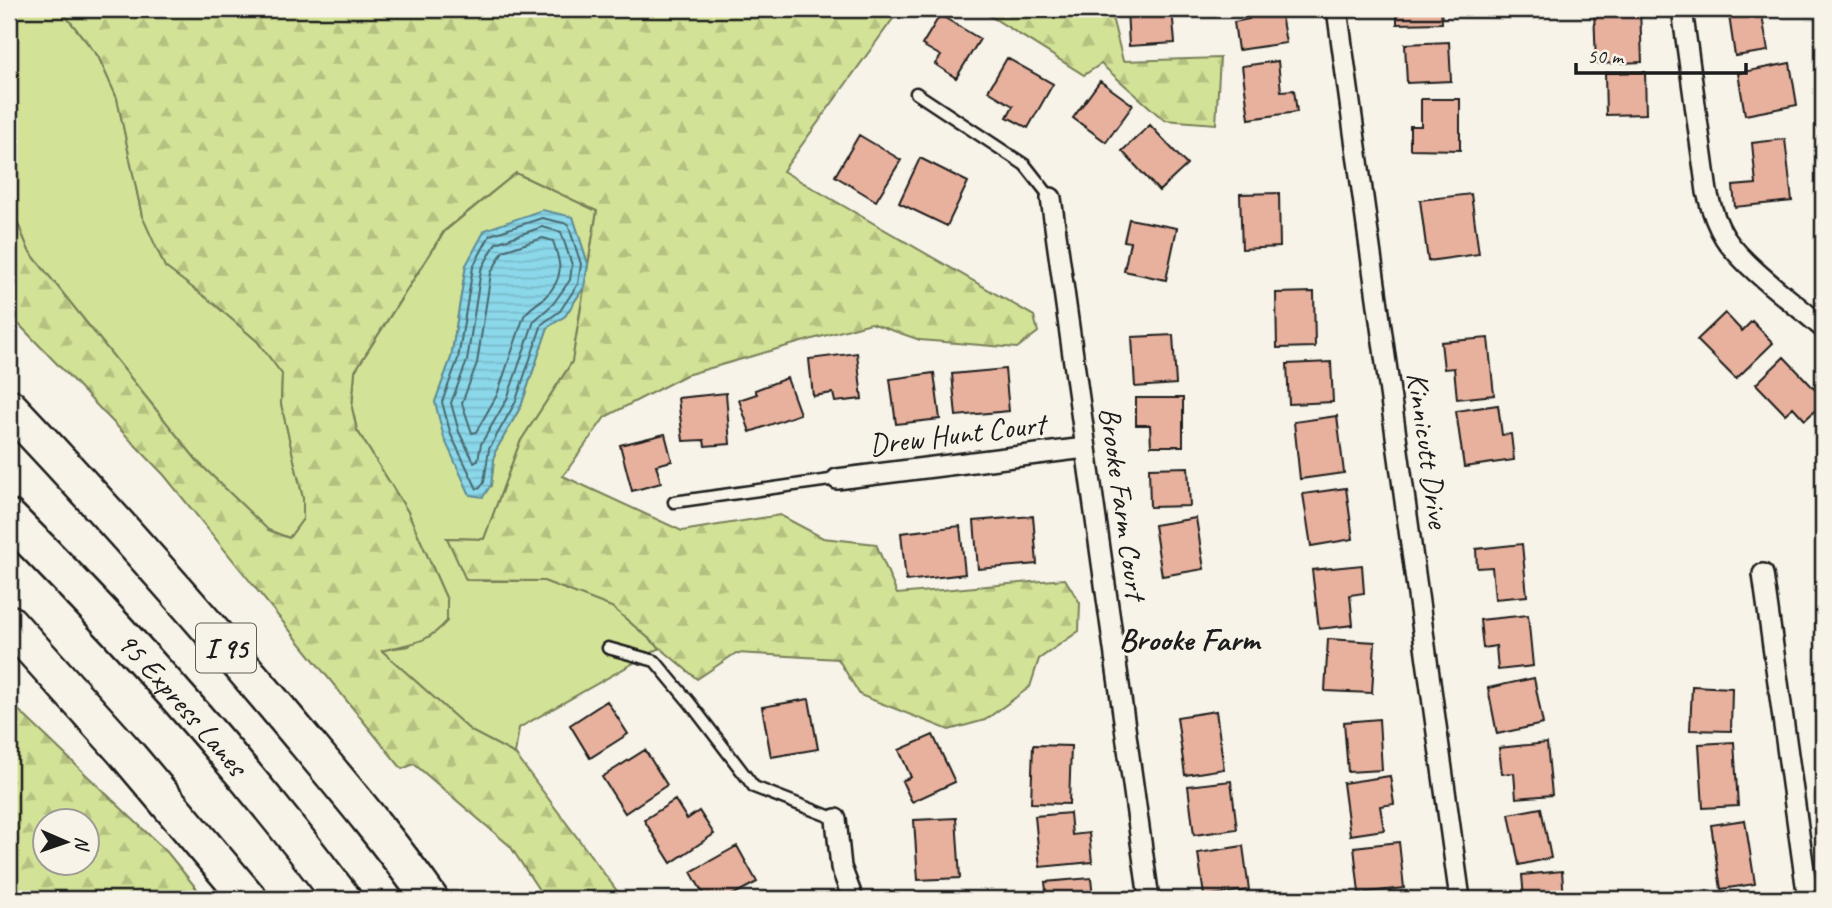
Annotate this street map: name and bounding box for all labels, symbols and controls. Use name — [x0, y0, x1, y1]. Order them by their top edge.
scale bar — [1576, 32, 1746, 76]
text: 50 m — [1587, 43, 1625, 69]
street label: Kinnicutt Drive — [1398, 370, 1458, 532]
street label: Drew Hunt Court — [867, 404, 1051, 464]
street label: Brooke Farm Court — [1091, 405, 1156, 605]
district label: Brooke Farm — [1119, 619, 1262, 660]
street label: 95 Express Lanes — [109, 624, 257, 785]
road number: I 95 — [196, 624, 256, 672]
north arrow — [32, 806, 102, 876]
text: N — [70, 836, 94, 852]

